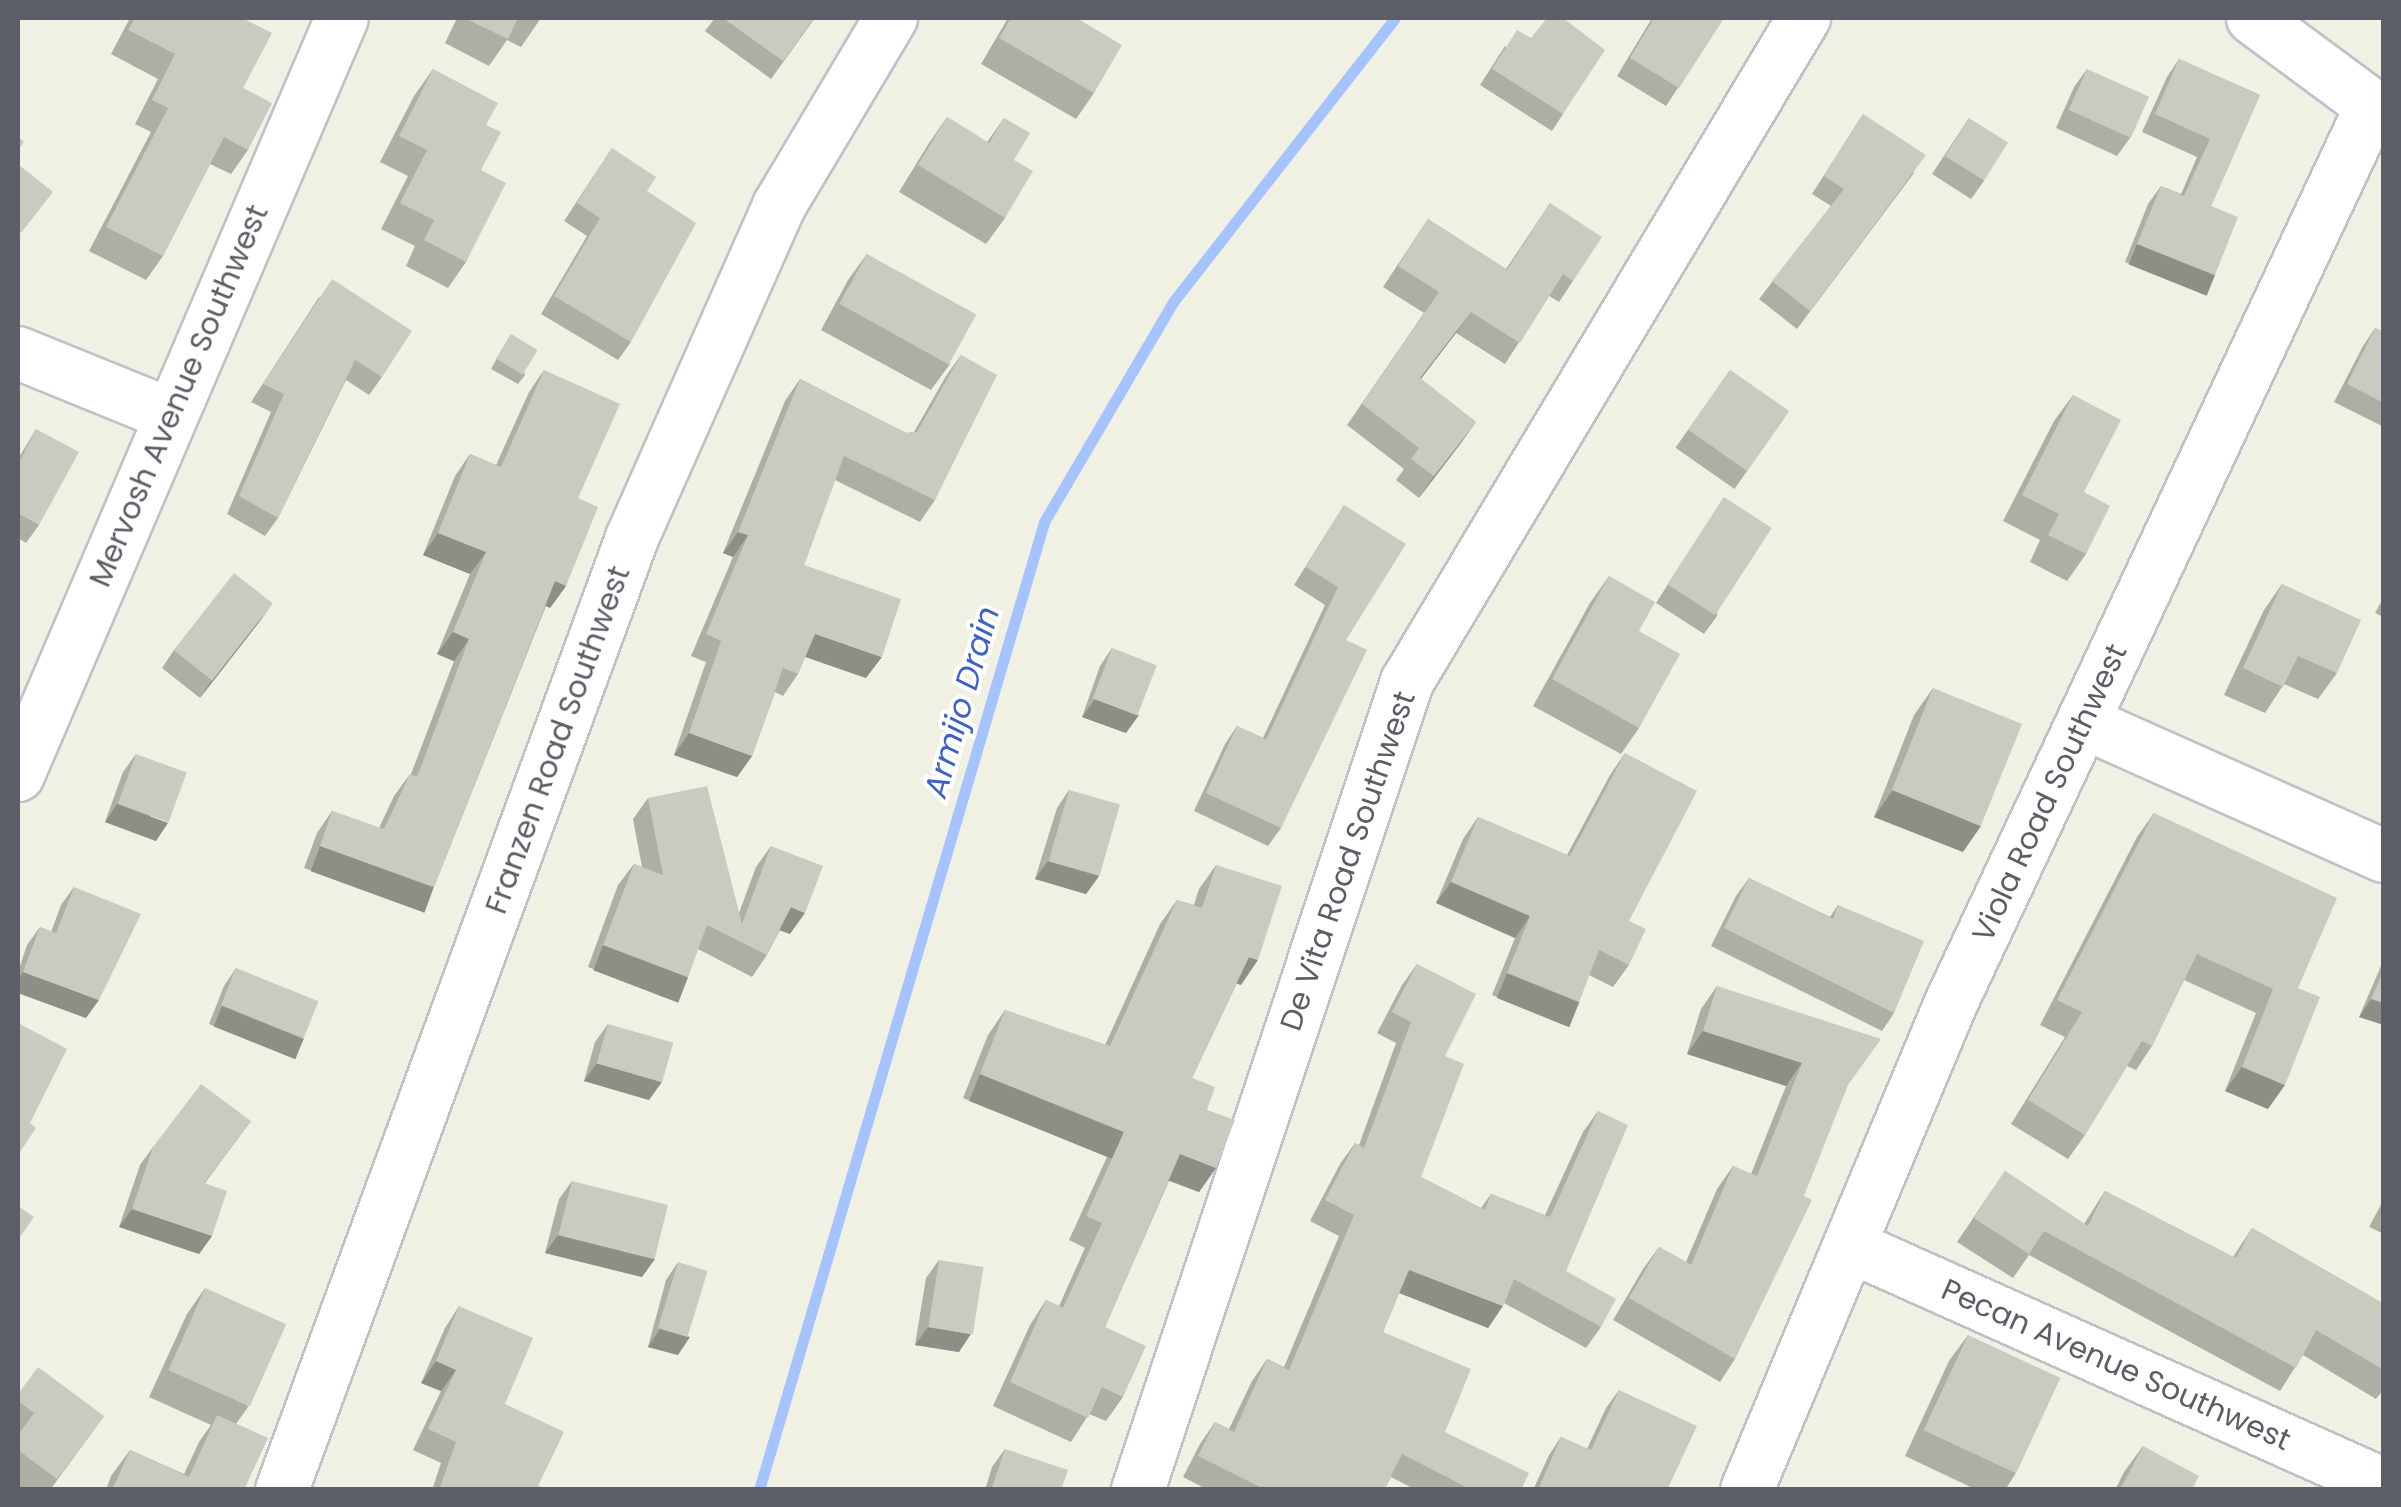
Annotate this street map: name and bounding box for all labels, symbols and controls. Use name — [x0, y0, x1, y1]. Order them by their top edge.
street label: Mervosh Avenue Southwest — [82, 200, 276, 592]
street label: Franzen Road Southwest — [478, 561, 638, 919]
water label: Armijo Drain — [916, 602, 1008, 802]
street label: Viola Road Southwest — [1965, 638, 2135, 948]
street label: De Vita Road Southwest — [1273, 687, 1423, 1035]
street label: Pecan Avenue Southwest — [1936, 1272, 2296, 1458]

